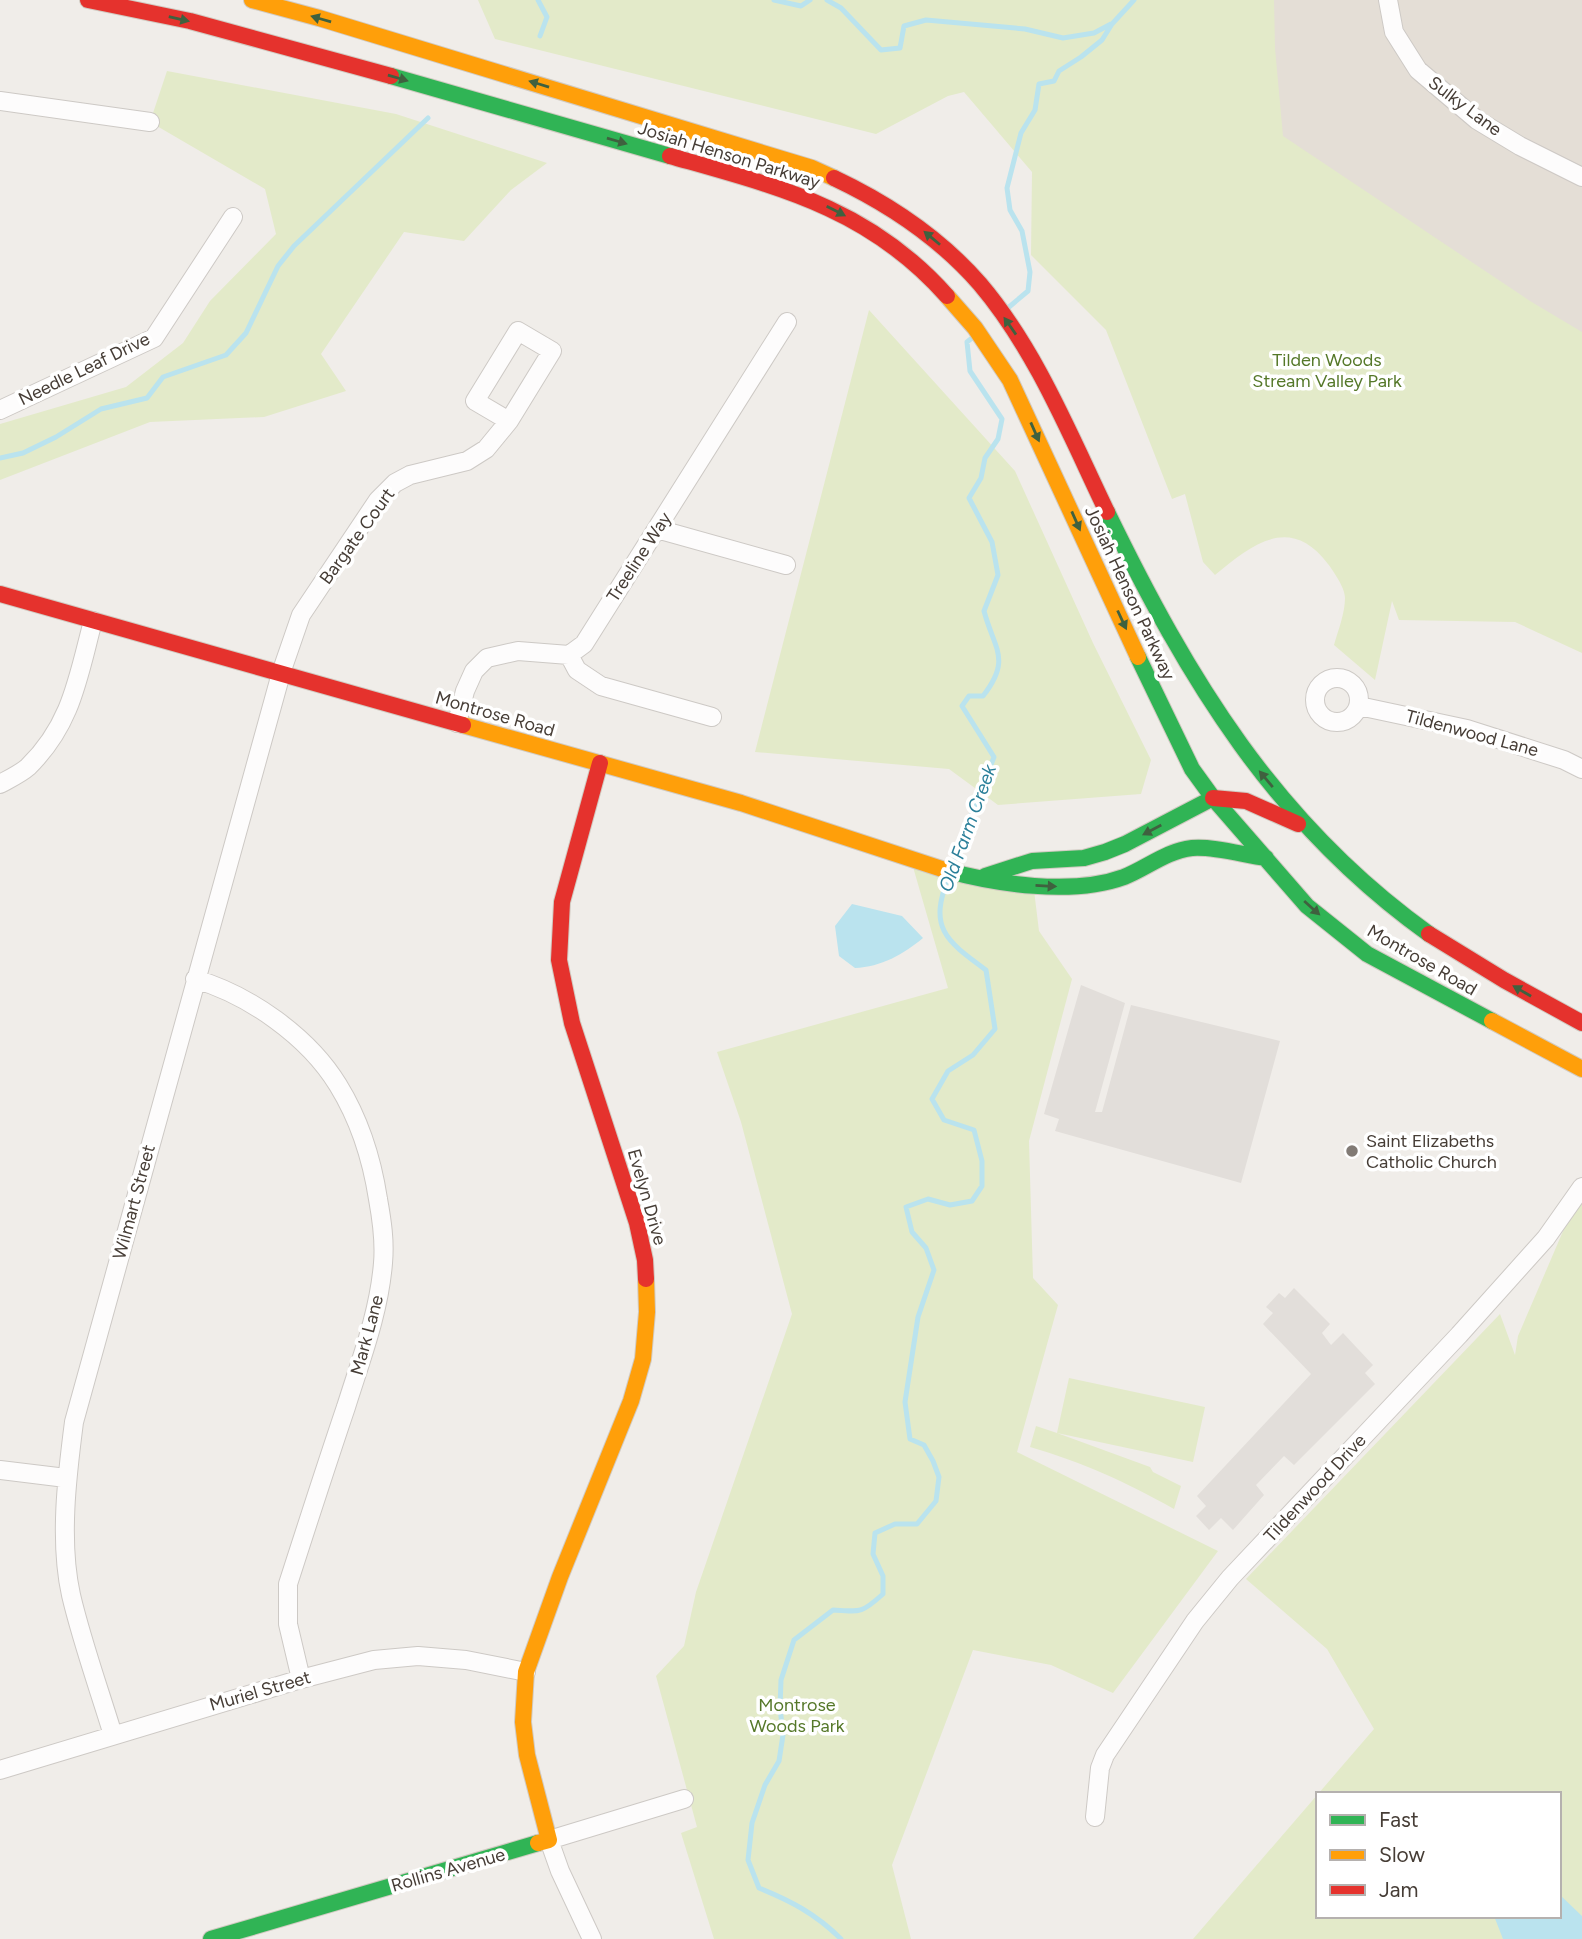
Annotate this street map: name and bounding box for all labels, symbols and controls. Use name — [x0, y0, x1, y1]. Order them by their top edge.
one-way arrow — [168, 13, 190, 24]
one-way arrow — [310, 13, 331, 23]
street label: Sulky Lane — [1424, 71, 1506, 141]
one-way arrow — [388, 73, 409, 83]
one-way arrow — [528, 79, 549, 89]
street label: Josiah Henson Parkway — [635, 117, 823, 193]
one-way arrow — [607, 136, 628, 146]
one-way arrow — [826, 205, 846, 216]
one-way arrow — [923, 231, 941, 246]
one-way arrow — [1003, 317, 1017, 335]
street label: Needle Leaf Drive — [15, 328, 153, 410]
park label: Tilden Woods Stream Valley Park — [1252, 349, 1402, 392]
one-way arrow — [1030, 421, 1041, 442]
street label: Bargate Court — [315, 484, 399, 588]
street label: Josiah Henson Parkway — [1080, 503, 1180, 684]
street label: Treeline Way — [602, 508, 676, 606]
one-way arrow — [1070, 511, 1082, 531]
one-way arrow — [1116, 610, 1127, 630]
street label: Montrose Road — [433, 686, 557, 742]
street label: Tildenwood Lane — [1403, 705, 1541, 761]
water label: Old Farm Creek — [934, 761, 1001, 895]
one-way arrow — [1259, 770, 1274, 787]
one-way arrow — [1142, 825, 1162, 836]
one-way arrow — [1035, 881, 1057, 892]
one-way arrow — [1303, 900, 1320, 915]
street label: Montrose Road — [1363, 920, 1481, 1000]
one-way arrow — [1512, 985, 1532, 997]
place label: Saint Elizabeths Catholic Church — [1366, 1130, 1497, 1173]
street label: Wilmart Street — [108, 1142, 160, 1262]
marker: Saint Elizabeths Catholic Church — [1344, 1143, 1360, 1159]
street label: Evelyn Drive — [623, 1146, 671, 1248]
street label: Mark Lane — [346, 1292, 388, 1377]
street label: Tildenwood Drive — [1259, 1429, 1371, 1547]
street label: Muriel Street — [207, 1666, 313, 1716]
park label: Montrose Woods Park — [749, 1694, 845, 1737]
legend — [1316, 1792, 1561, 1918]
text: Fast — [1379, 1807, 1419, 1832]
text: Slow — [1379, 1842, 1425, 1867]
street label: Rollins Avenue — [388, 1843, 508, 1897]
text: Jam — [1379, 1877, 1418, 1902]

